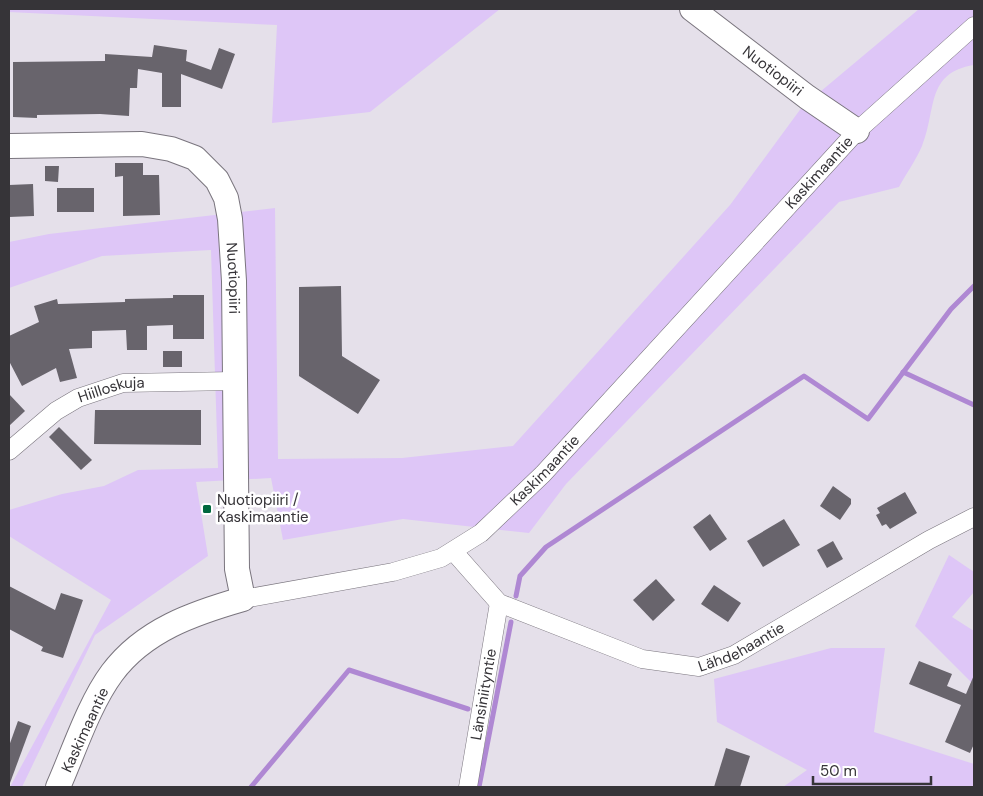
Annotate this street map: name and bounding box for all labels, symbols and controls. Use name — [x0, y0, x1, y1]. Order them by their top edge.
street label: Nuotiopiiri — [738, 41, 808, 101]
street label: Kaskimaantie — [781, 132, 857, 213]
street label: Nuotiopiiri — [222, 242, 244, 314]
street label: Hiilloskuja — [75, 373, 145, 407]
street label: Kaskimaantie — [506, 431, 584, 510]
place label: Nuotiopiiri / Kaskimaantie — [217, 490, 309, 527]
marker: Nuotiopiiri / Kaskimaantie — [201, 503, 213, 515]
street label: Lähdehaantie — [695, 617, 788, 677]
street label: Länsiniityntie — [466, 647, 501, 742]
street label: Kaskimaantie — [57, 684, 113, 776]
scale bar — [813, 754, 930, 786]
text: 50 m — [820, 761, 857, 781]

